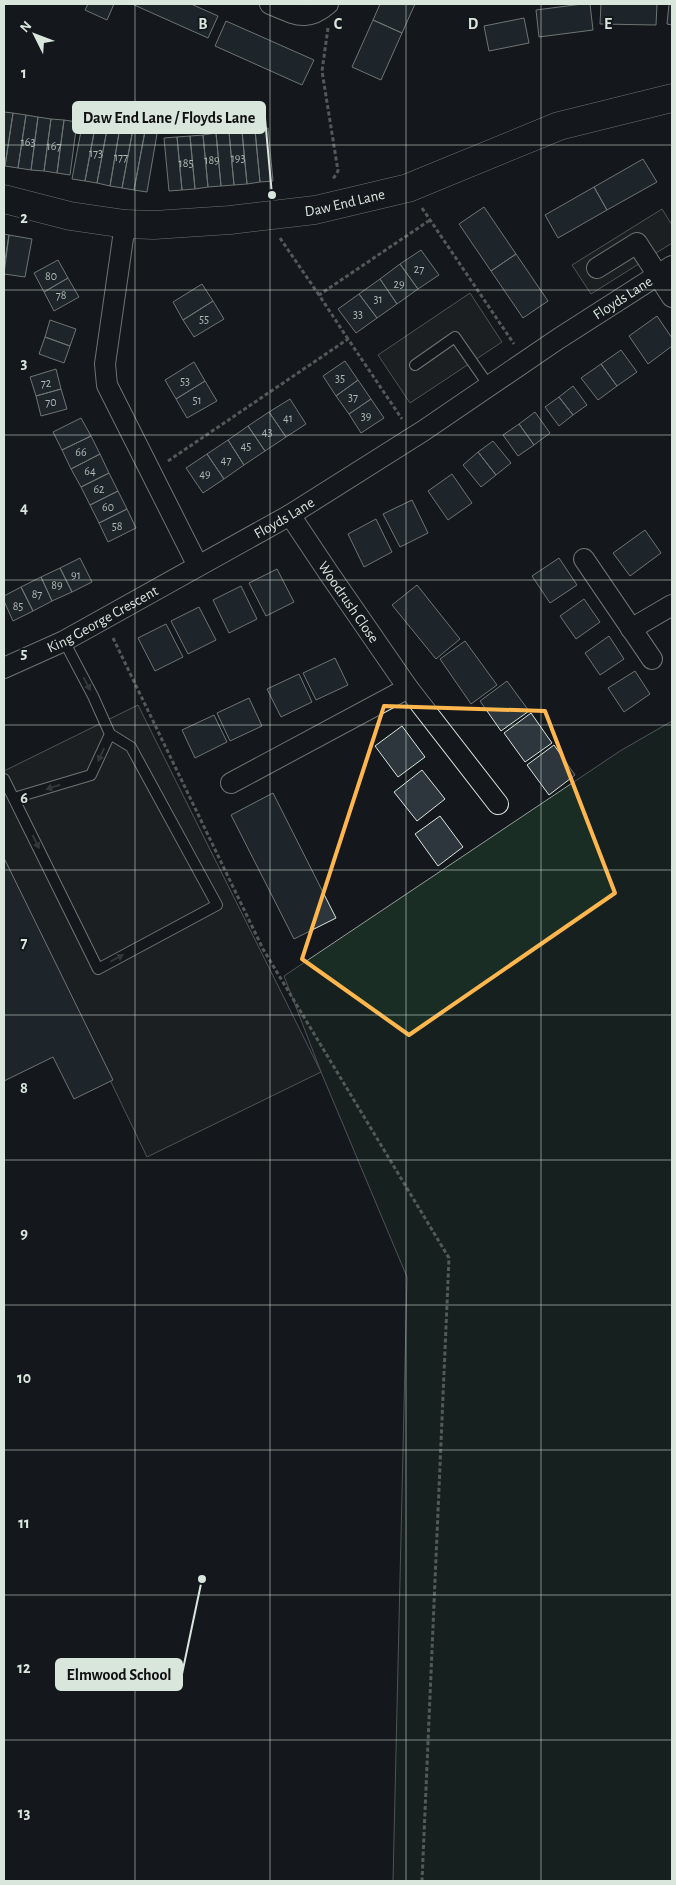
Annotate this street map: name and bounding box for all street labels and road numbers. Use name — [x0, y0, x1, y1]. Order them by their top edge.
street label: Daw End Lane — [304, 186, 386, 219]
street label: Floyds Lane — [590, 273, 655, 322]
street label: Floyds Lane — [251, 494, 317, 541]
street label: Woodrush Close — [316, 559, 382, 645]
street label: King George Crescent — [45, 583, 161, 655]

